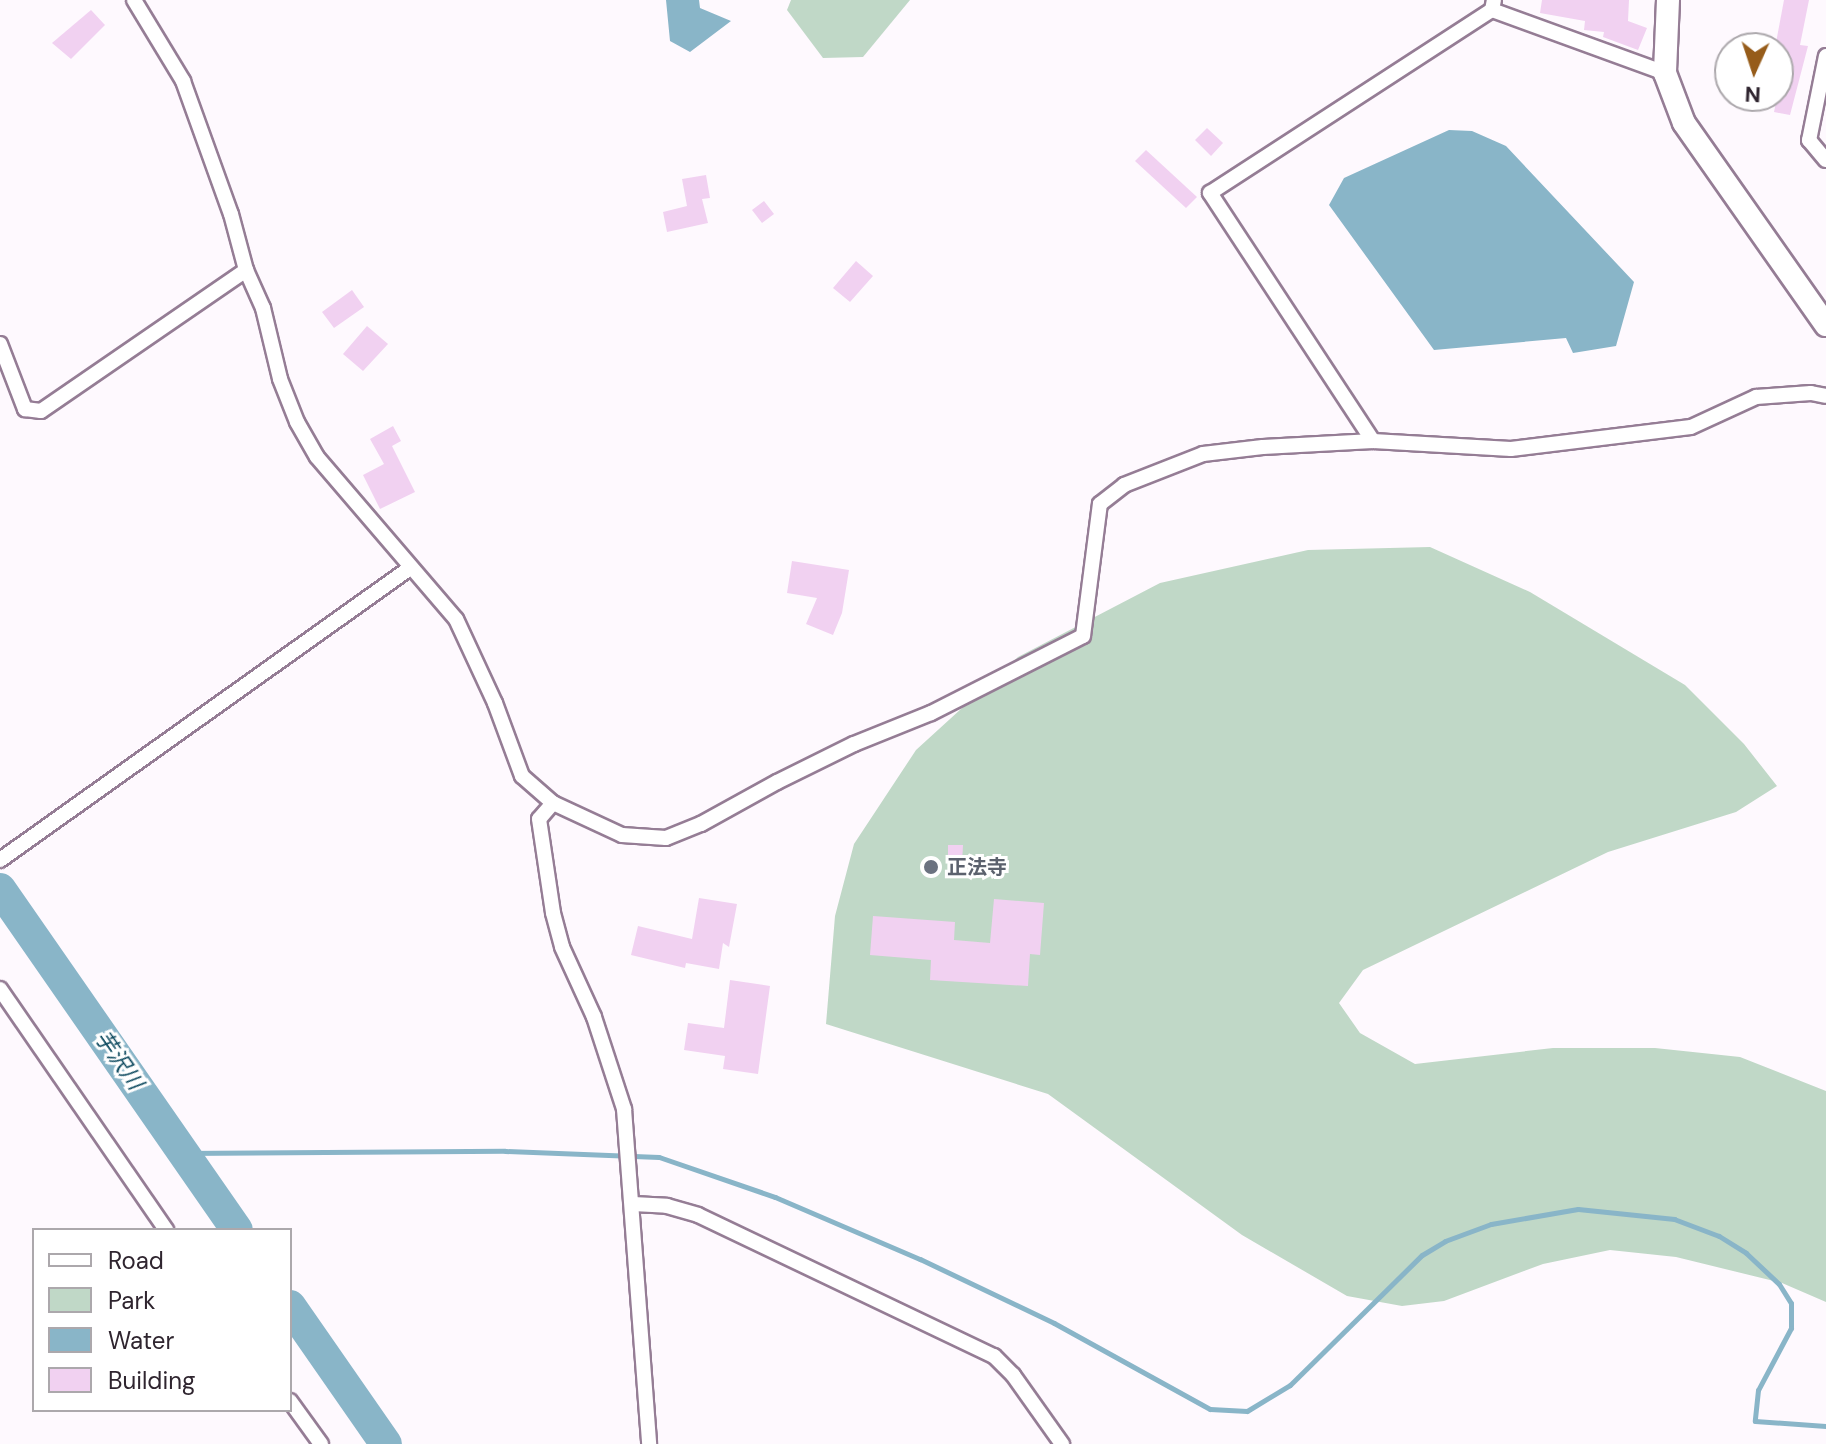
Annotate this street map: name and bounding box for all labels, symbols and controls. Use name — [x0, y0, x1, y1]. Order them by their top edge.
north arrow — [1714, 32, 1794, 112]
text: N — [1744, 80, 1762, 109]
place label: 正法寺 — [947, 855, 1007, 879]
marker: 正法寺 — [922, 858, 940, 876]
water label: 芋沢川 — [89, 1025, 149, 1095]
legend — [32, 1228, 292, 1412]
text: Road — [108, 1245, 164, 1276]
text: Park — [108, 1285, 155, 1316]
text: Water — [108, 1325, 174, 1356]
text: Building — [108, 1365, 195, 1396]

